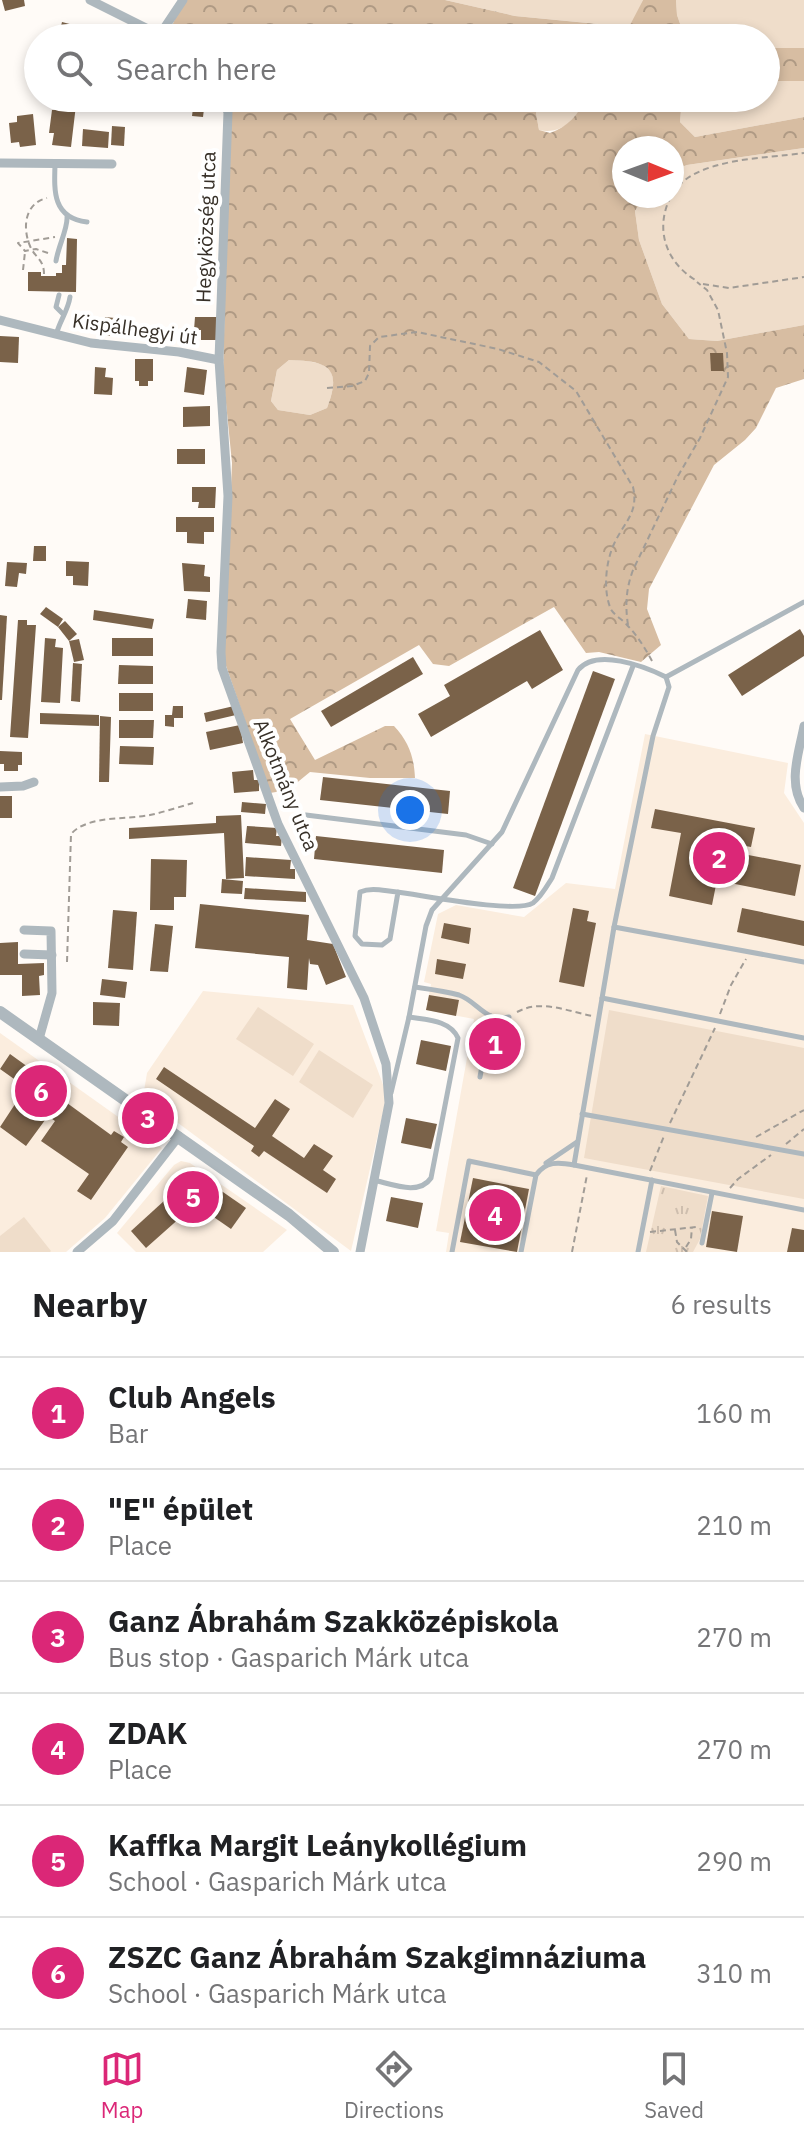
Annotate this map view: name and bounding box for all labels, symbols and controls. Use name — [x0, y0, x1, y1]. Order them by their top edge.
search box — [24, 24, 780, 112]
icon: search — [52, 46, 96, 90]
text: Search here — [116, 49, 277, 88]
north arrow — [612, 136, 684, 208]
street label: Hegyközség utca — [189, 151, 222, 303]
street label: Kispálhegyi út — [71, 306, 199, 351]
street label: Alkotmány utca — [248, 715, 325, 855]
your location — [390, 790, 430, 830]
pin: 2 — [693, 828, 745, 888]
pin: 1 — [469, 1014, 521, 1074]
pin: 6 — [15, 1061, 67, 1121]
pin: 3 — [122, 1088, 174, 1148]
pin: 5 — [167, 1167, 219, 1227]
pin: 4 — [469, 1185, 521, 1245]
text: Nearby — [32, 1282, 147, 1326]
text: 6 results — [670, 1287, 772, 1321]
text: Club Angels — [108, 1377, 276, 1416]
text: 1 — [50, 1396, 66, 1430]
text: 160 m — [696, 1396, 772, 1430]
text: Bar — [108, 1416, 148, 1450]
text: "E" épület — [108, 1489, 253, 1528]
text: 2 — [50, 1508, 66, 1542]
text: 210 m — [696, 1508, 772, 1542]
text: Place — [108, 1528, 172, 1562]
text: Ganz Ábrahám Szakközépiskola — [108, 1601, 559, 1640]
text: 3 — [50, 1620, 66, 1654]
text: 270 m — [696, 1620, 772, 1654]
text: Bus stop · Gasparich Márk utca — [108, 1640, 469, 1674]
text: ZDAK — [108, 1713, 187, 1752]
text: 4 — [50, 1732, 66, 1766]
text: 270 m — [696, 1732, 772, 1766]
text: Place — [108, 1752, 172, 1786]
text: Kaffka Margit Leánykollégium — [108, 1825, 527, 1864]
text: 5 — [50, 1844, 66, 1878]
text: 290 m — [696, 1844, 772, 1878]
text: School · Gasparich Márk utca — [108, 1864, 447, 1898]
text: ZSZC Ganz Ábrahám Szakgimnáziuma — [108, 1937, 646, 1976]
text: 6 — [50, 1956, 66, 1990]
text: 310 m — [696, 1956, 772, 1990]
text: School · Gasparich Márk utca — [108, 1976, 447, 2010]
tab: Map — [100, 2047, 144, 2124]
tab: Directions — [344, 2047, 444, 2124]
tab: Saved — [644, 2047, 704, 2124]

